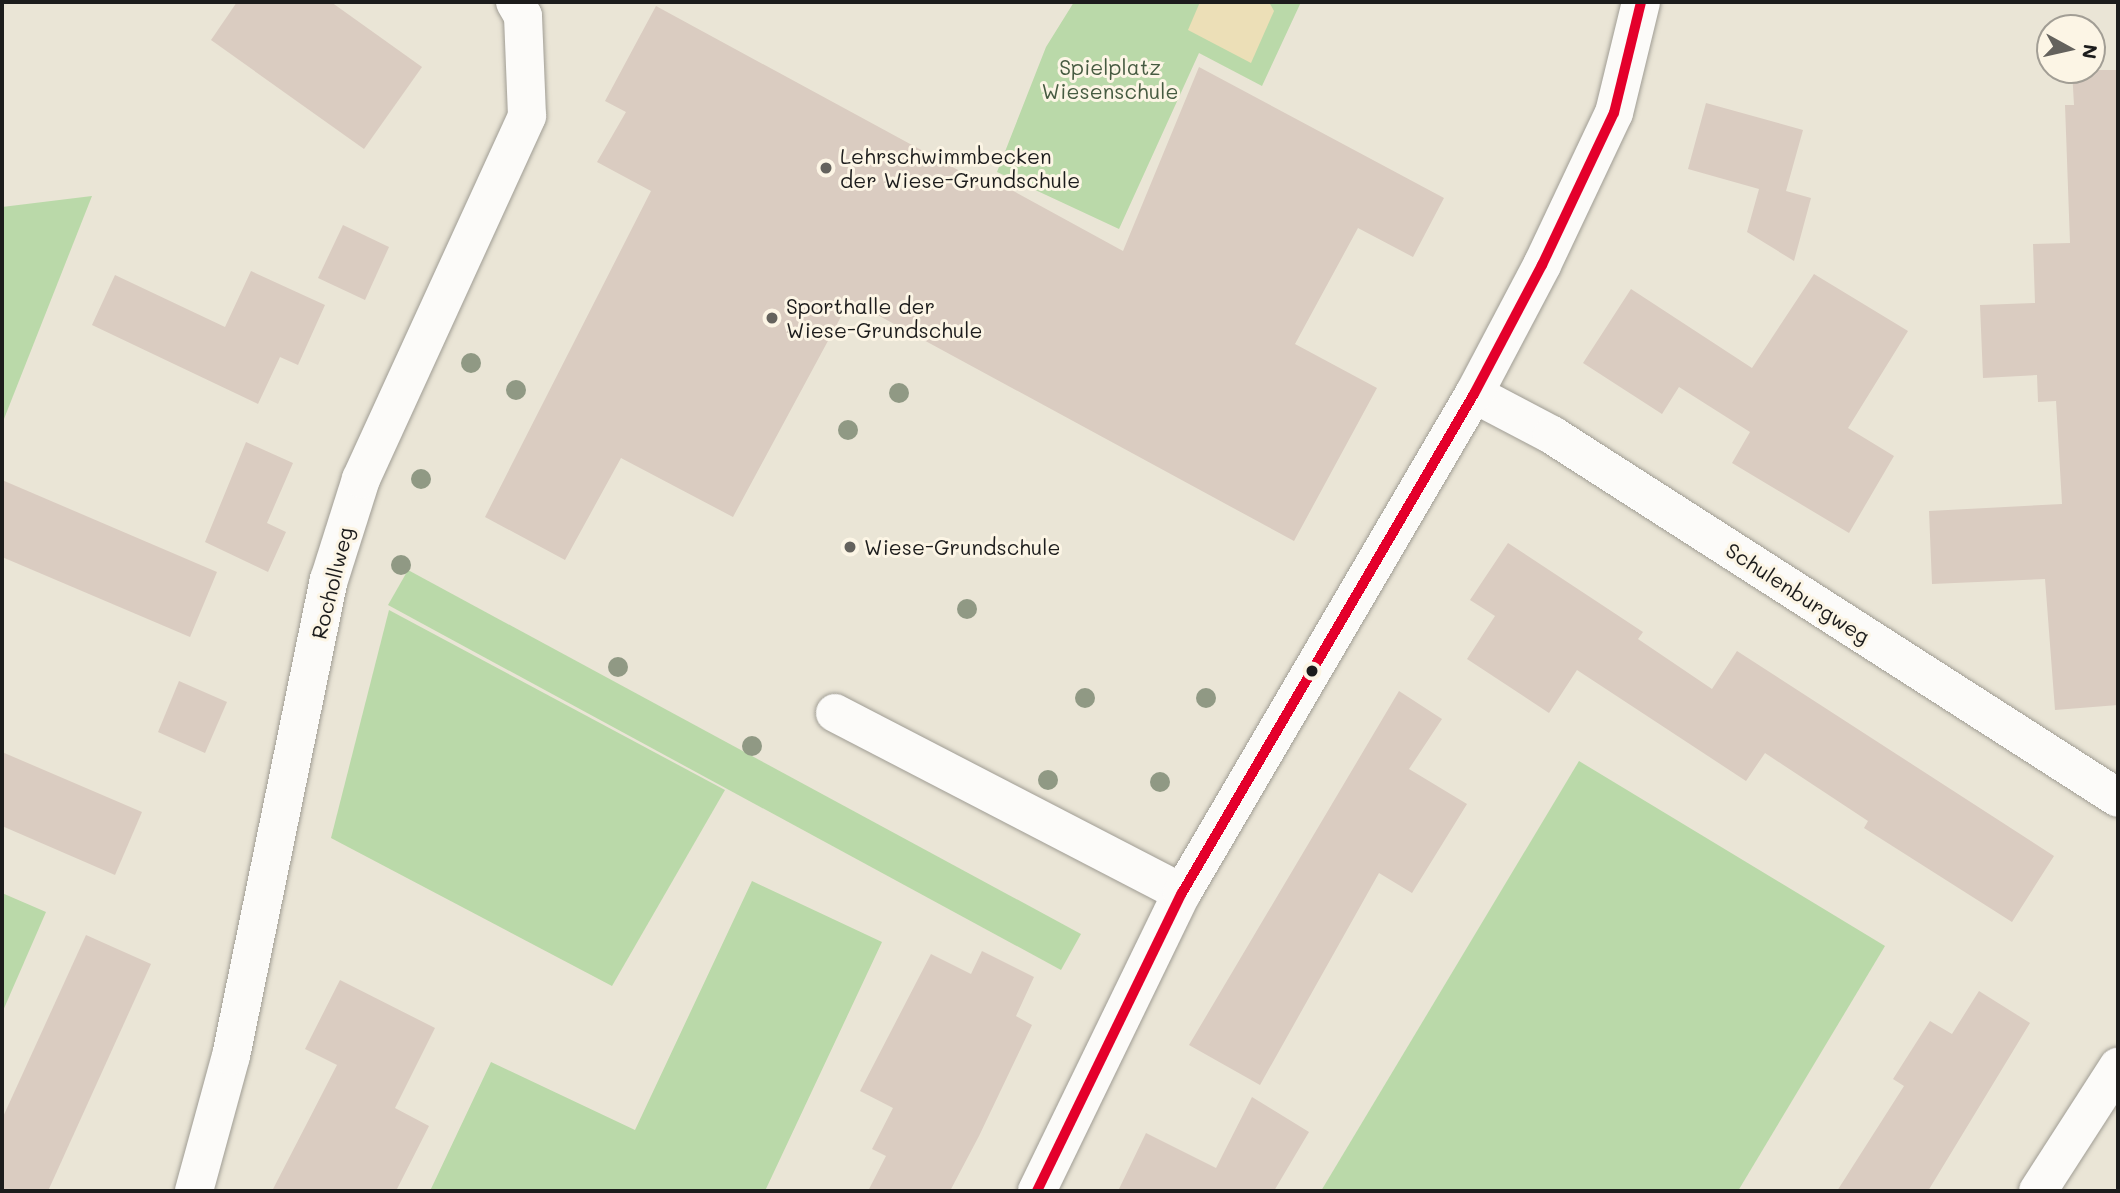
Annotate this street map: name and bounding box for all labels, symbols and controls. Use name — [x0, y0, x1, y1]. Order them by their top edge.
north arrow — [2036, 14, 2106, 84]
text: N — [2077, 43, 2104, 61]
park label: Spielplatz Wiesenschule — [1042, 54, 1178, 104]
place label: Lehrschwimmbecken der Wiese-Grundschule — [840, 143, 1080, 193]
marker: Lehrschwimmbecken der Wiese-Grundschule — [818, 160, 834, 176]
place label: Sporthalle der Wiese-Grundschule — [786, 293, 983, 343]
marker: Sporthalle der Wiese-Grundschule — [764, 310, 780, 326]
street label: Rochollweg — [306, 524, 358, 642]
place label: Wiese-Grundschule — [864, 534, 1061, 560]
street label: Schulenburgweg — [1721, 537, 1875, 649]
marker: Wiese-Grundschule — [842, 539, 858, 555]
unlabelled marker — [1305, 664, 1319, 678]

